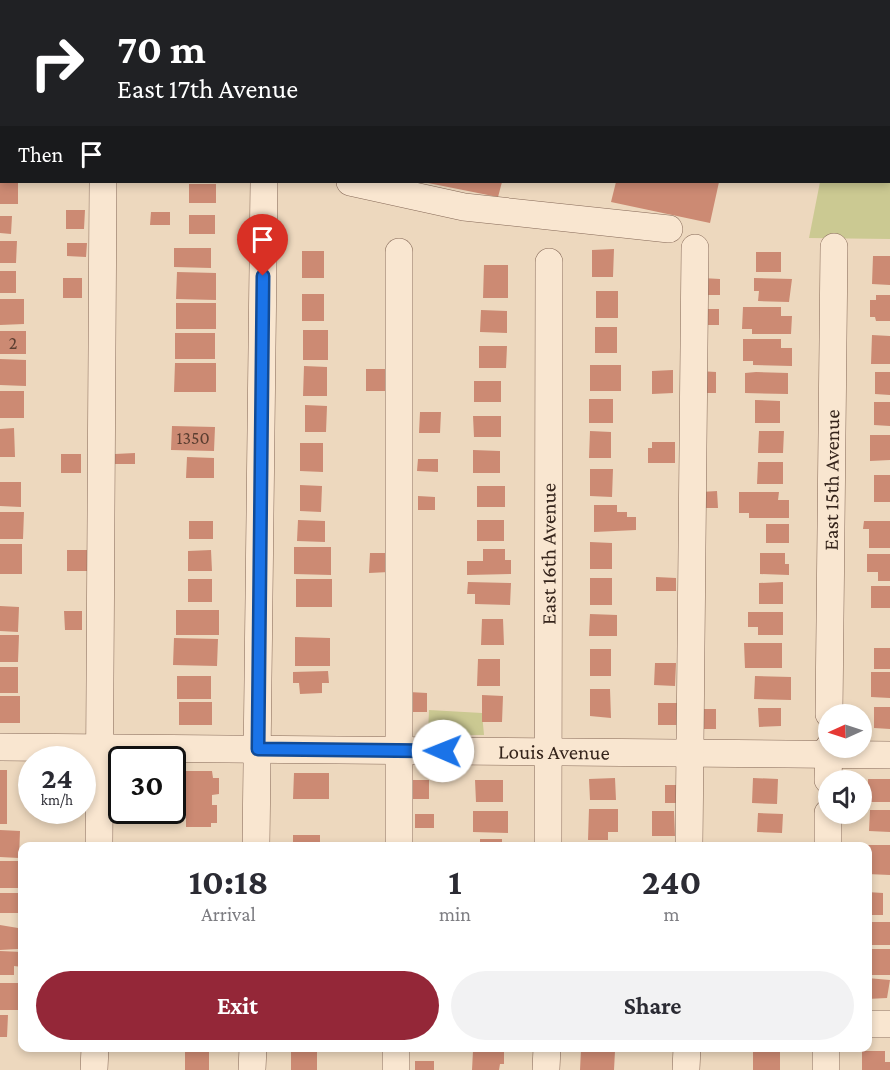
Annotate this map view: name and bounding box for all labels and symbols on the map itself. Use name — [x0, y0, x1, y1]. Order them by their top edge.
pin — [237, 214, 288, 276]
house number: 2 — [9, 333, 17, 353]
street label: East 15th Avenue — [819, 409, 844, 551]
house number: 1350 — [176, 428, 210, 448]
street label: East 16th Avenue — [536, 483, 561, 625]
north arrow — [818, 704, 872, 758]
position arrow — [411, 719, 475, 783]
street label: Louis Avenue — [498, 739, 610, 764]
speed limit sign: 30 — [108, 746, 186, 824]

